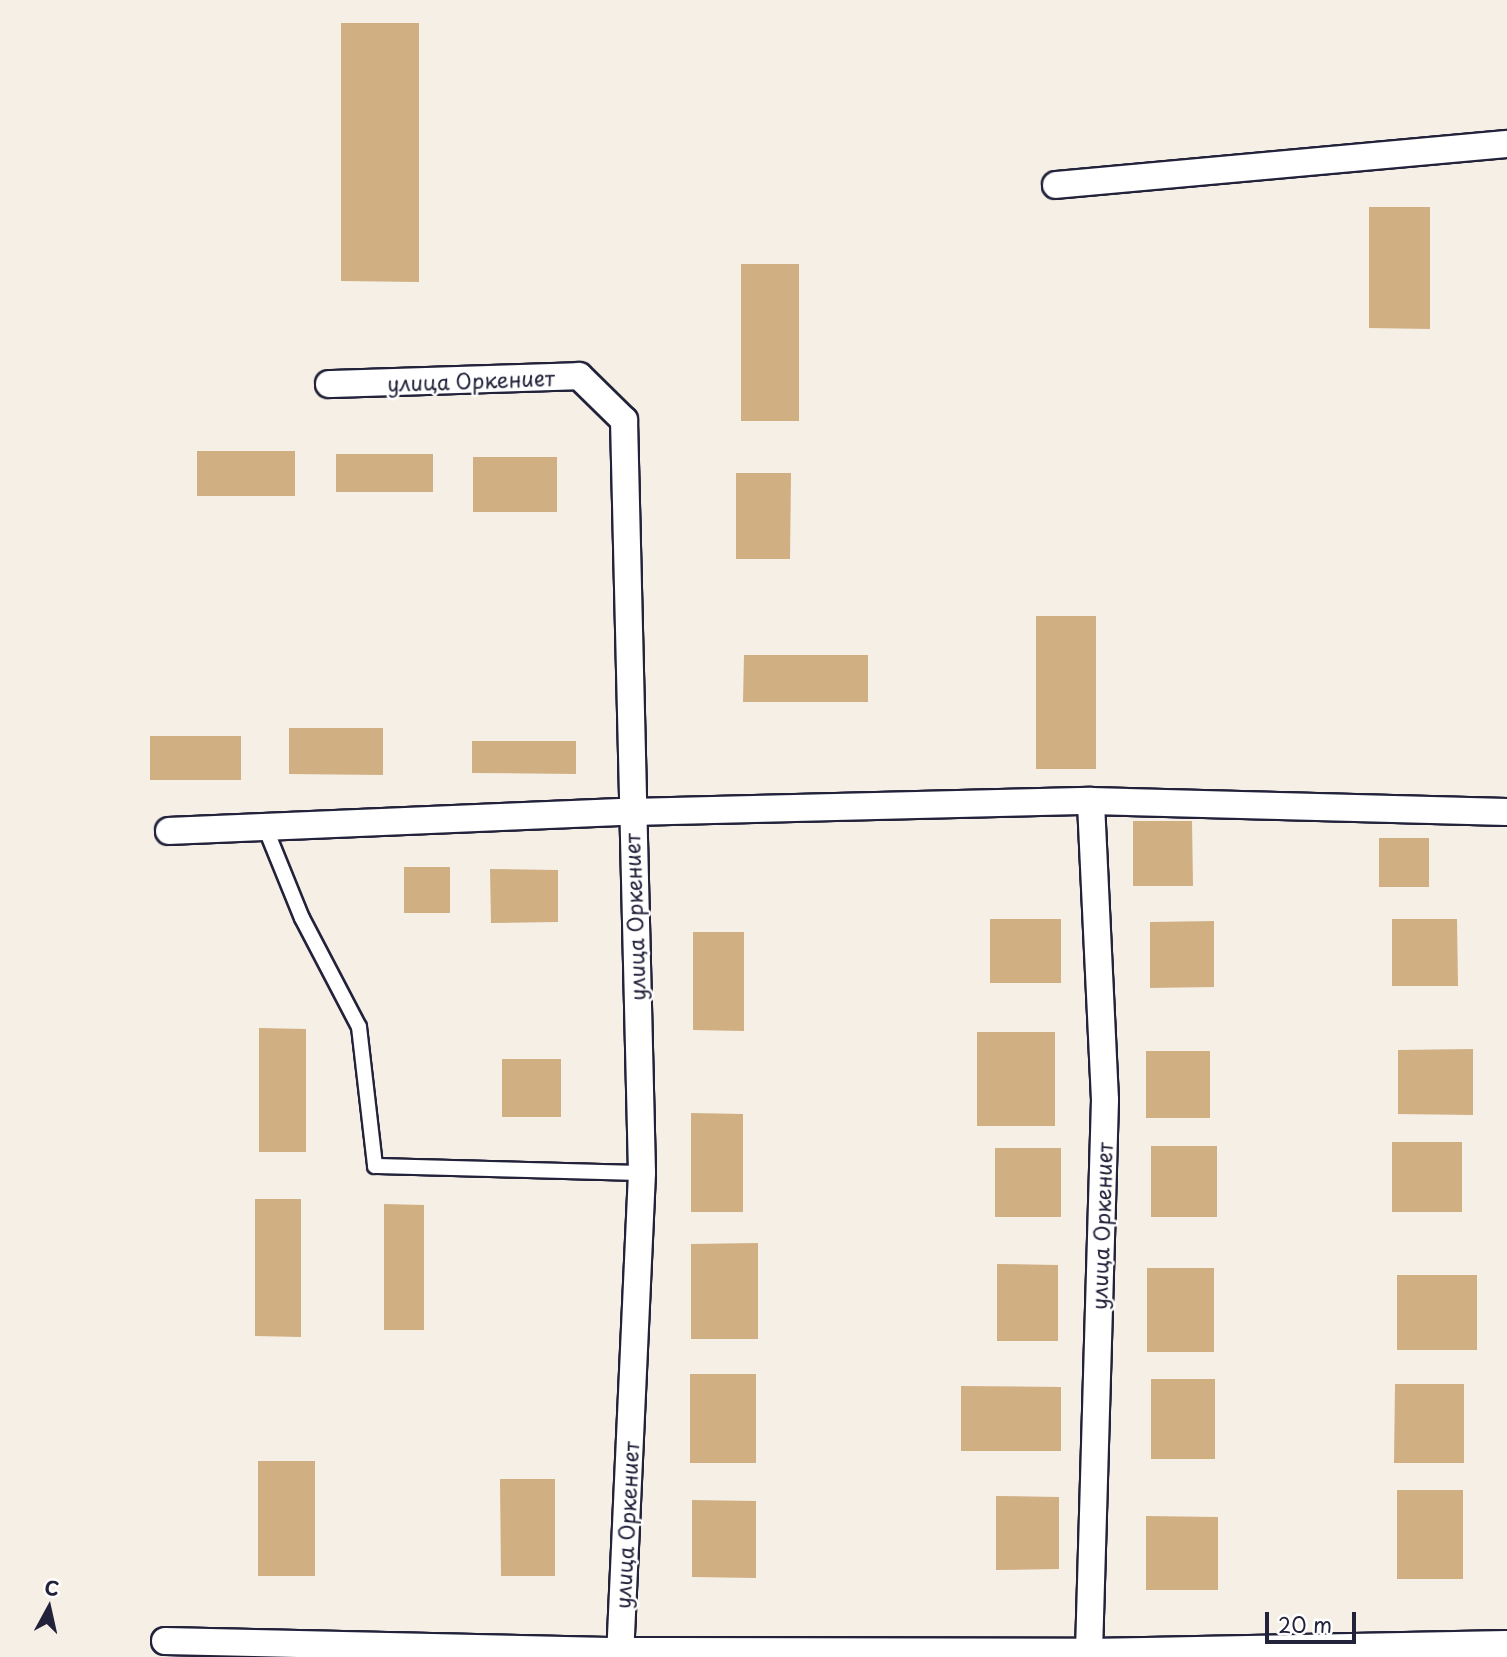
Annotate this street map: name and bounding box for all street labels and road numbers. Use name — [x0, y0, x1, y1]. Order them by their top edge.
street label: улица Оркениет — [386, 364, 556, 396]
street label: улица Оркениет — [618, 832, 650, 1002]
street label: улица Оркениет — [1085, 1141, 1117, 1311]
street label: улица Оркениет — [609, 1440, 643, 1610]

